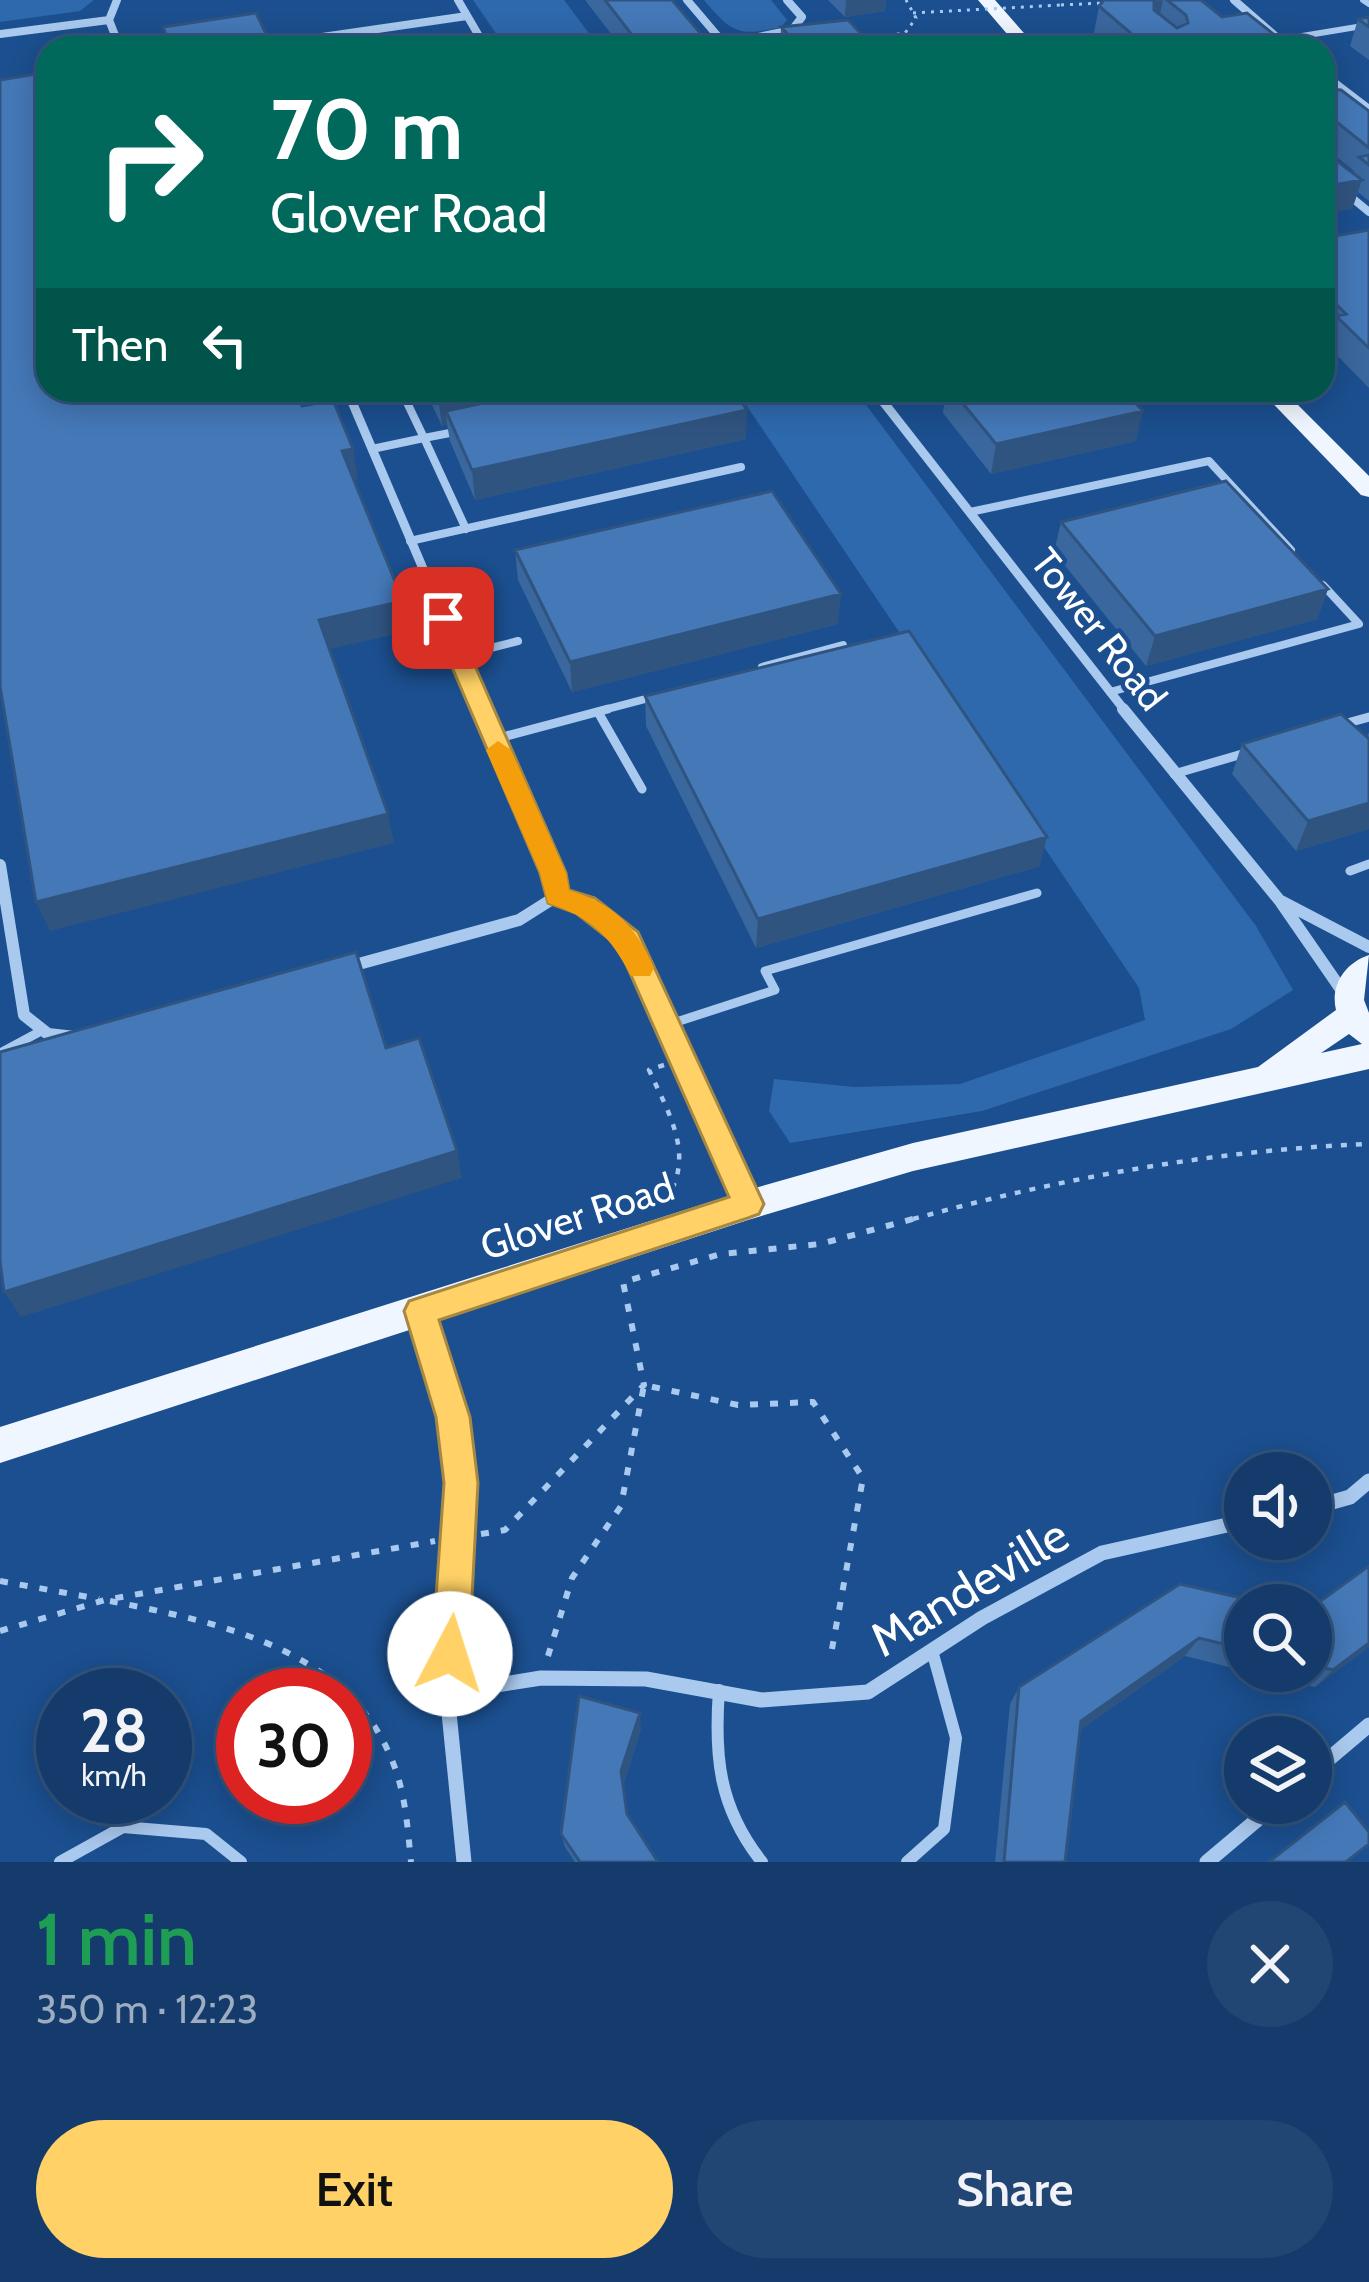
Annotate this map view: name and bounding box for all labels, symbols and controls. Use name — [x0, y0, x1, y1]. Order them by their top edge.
text: 70 m — [270, 78, 463, 180]
icon: right — [72, 84, 228, 240]
text: Glover Road — [270, 180, 548, 246]
icon: left — [192, 312, 258, 378]
text: Then — [72, 318, 168, 372]
street label: Tower Road — [1021, 538, 1177, 720]
pin — [392, 567, 494, 669]
icon: arrive — [410, 585, 476, 651]
street label: Glover Road — [474, 1162, 680, 1270]
map controls — [1224, 1452, 1332, 1824]
button: sound — [1224, 1452, 1332, 1560]
street label: Mandeville — [860, 1505, 1078, 1669]
button: search — [1224, 1584, 1332, 1692]
position arrow — [387, 1591, 513, 1717]
speed limit sign: 30 — [216, 1668, 372, 1824]
text: 28 — [80, 1694, 148, 1767]
button: layers — [1224, 1716, 1332, 1824]
text: km/h — [81, 1757, 147, 1794]
text: 1 min — [36, 1896, 197, 1983]
button: close — [1207, 1901, 1333, 2027]
text: 350 m · 12:23 — [36, 1985, 258, 2033]
button: Exit — [36, 2120, 673, 2258]
button: Share — [697, 2120, 1333, 2258]

